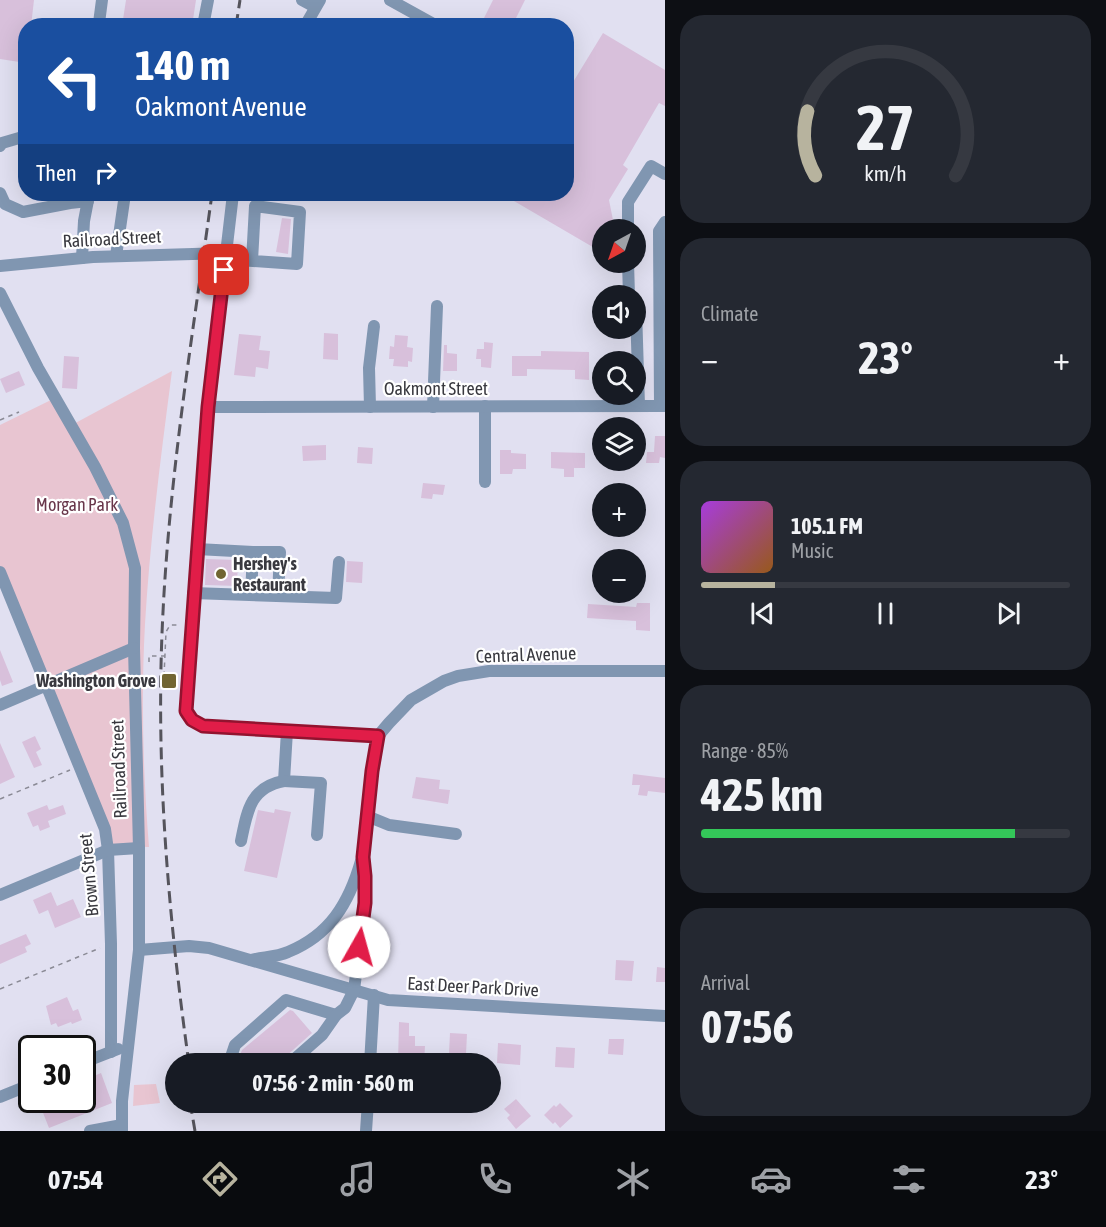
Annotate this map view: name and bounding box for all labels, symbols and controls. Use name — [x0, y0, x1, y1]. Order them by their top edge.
text: 140 m — [135, 41, 230, 89]
icon: left — [36, 42, 114, 120]
text: Oakmont Avenue — [135, 91, 307, 122]
text: 27 — [856, 92, 915, 163]
icon: right — [89, 156, 122, 189]
text: Then — [36, 160, 77, 186]
text: km/h — [864, 161, 907, 186]
north arrow — [592, 219, 646, 273]
map controls — [592, 219, 646, 603]
street label: Railroad Street — [62, 225, 162, 252]
pin — [198, 244, 249, 295]
icon: arrive — [207, 253, 240, 286]
button: sound — [592, 285, 646, 339]
text: Climate — [701, 302, 758, 325]
text: 23° — [858, 332, 913, 384]
text: − — [701, 339, 718, 377]
text: + — [1053, 339, 1070, 377]
button: search — [592, 351, 646, 405]
street label: Oakmont Street — [384, 378, 488, 399]
button: layers — [592, 417, 646, 471]
button: + — [592, 483, 646, 537]
park label: Morgan Park — [36, 494, 118, 515]
text: 105.1 FM — [791, 513, 863, 539]
text: Music — [791, 539, 833, 562]
button: − — [592, 549, 646, 603]
place label: Hershey's Restaurant — [233, 553, 307, 595]
marker: Hershey's Restaurant — [214, 567, 228, 581]
icon: previous — [746, 597, 779, 630]
icon: pause — [869, 597, 902, 630]
icon: next — [992, 597, 1025, 630]
street label: Central Avenue — [475, 642, 577, 667]
place label: Washington Grove — [35, 670, 156, 691]
marker: Washington Grove — [160, 672, 178, 690]
street label: Railroad Street — [106, 719, 131, 819]
text: Range · 85% — [701, 739, 788, 762]
text: 425 km — [701, 769, 823, 821]
street label: Brown Street — [74, 833, 103, 918]
position arrow — [327, 915, 391, 979]
text: Arrival — [701, 971, 750, 994]
street label: East Deer Park Drive — [407, 973, 539, 1000]
text: 07:56 — [701, 1001, 794, 1053]
speed limit sign: 30 — [18, 1035, 96, 1113]
text: 07:56 · 2 min · 560 m — [252, 1070, 414, 1096]
icon: directions — [199, 1158, 241, 1200]
icon: music — [337, 1158, 379, 1200]
icon: phone — [474, 1158, 516, 1200]
icon: climate — [612, 1158, 654, 1200]
icon: car — [750, 1158, 792, 1200]
icon: filters — [888, 1158, 930, 1200]
text: 07:54 — [48, 1164, 103, 1195]
text: 23° — [1025, 1164, 1058, 1195]

